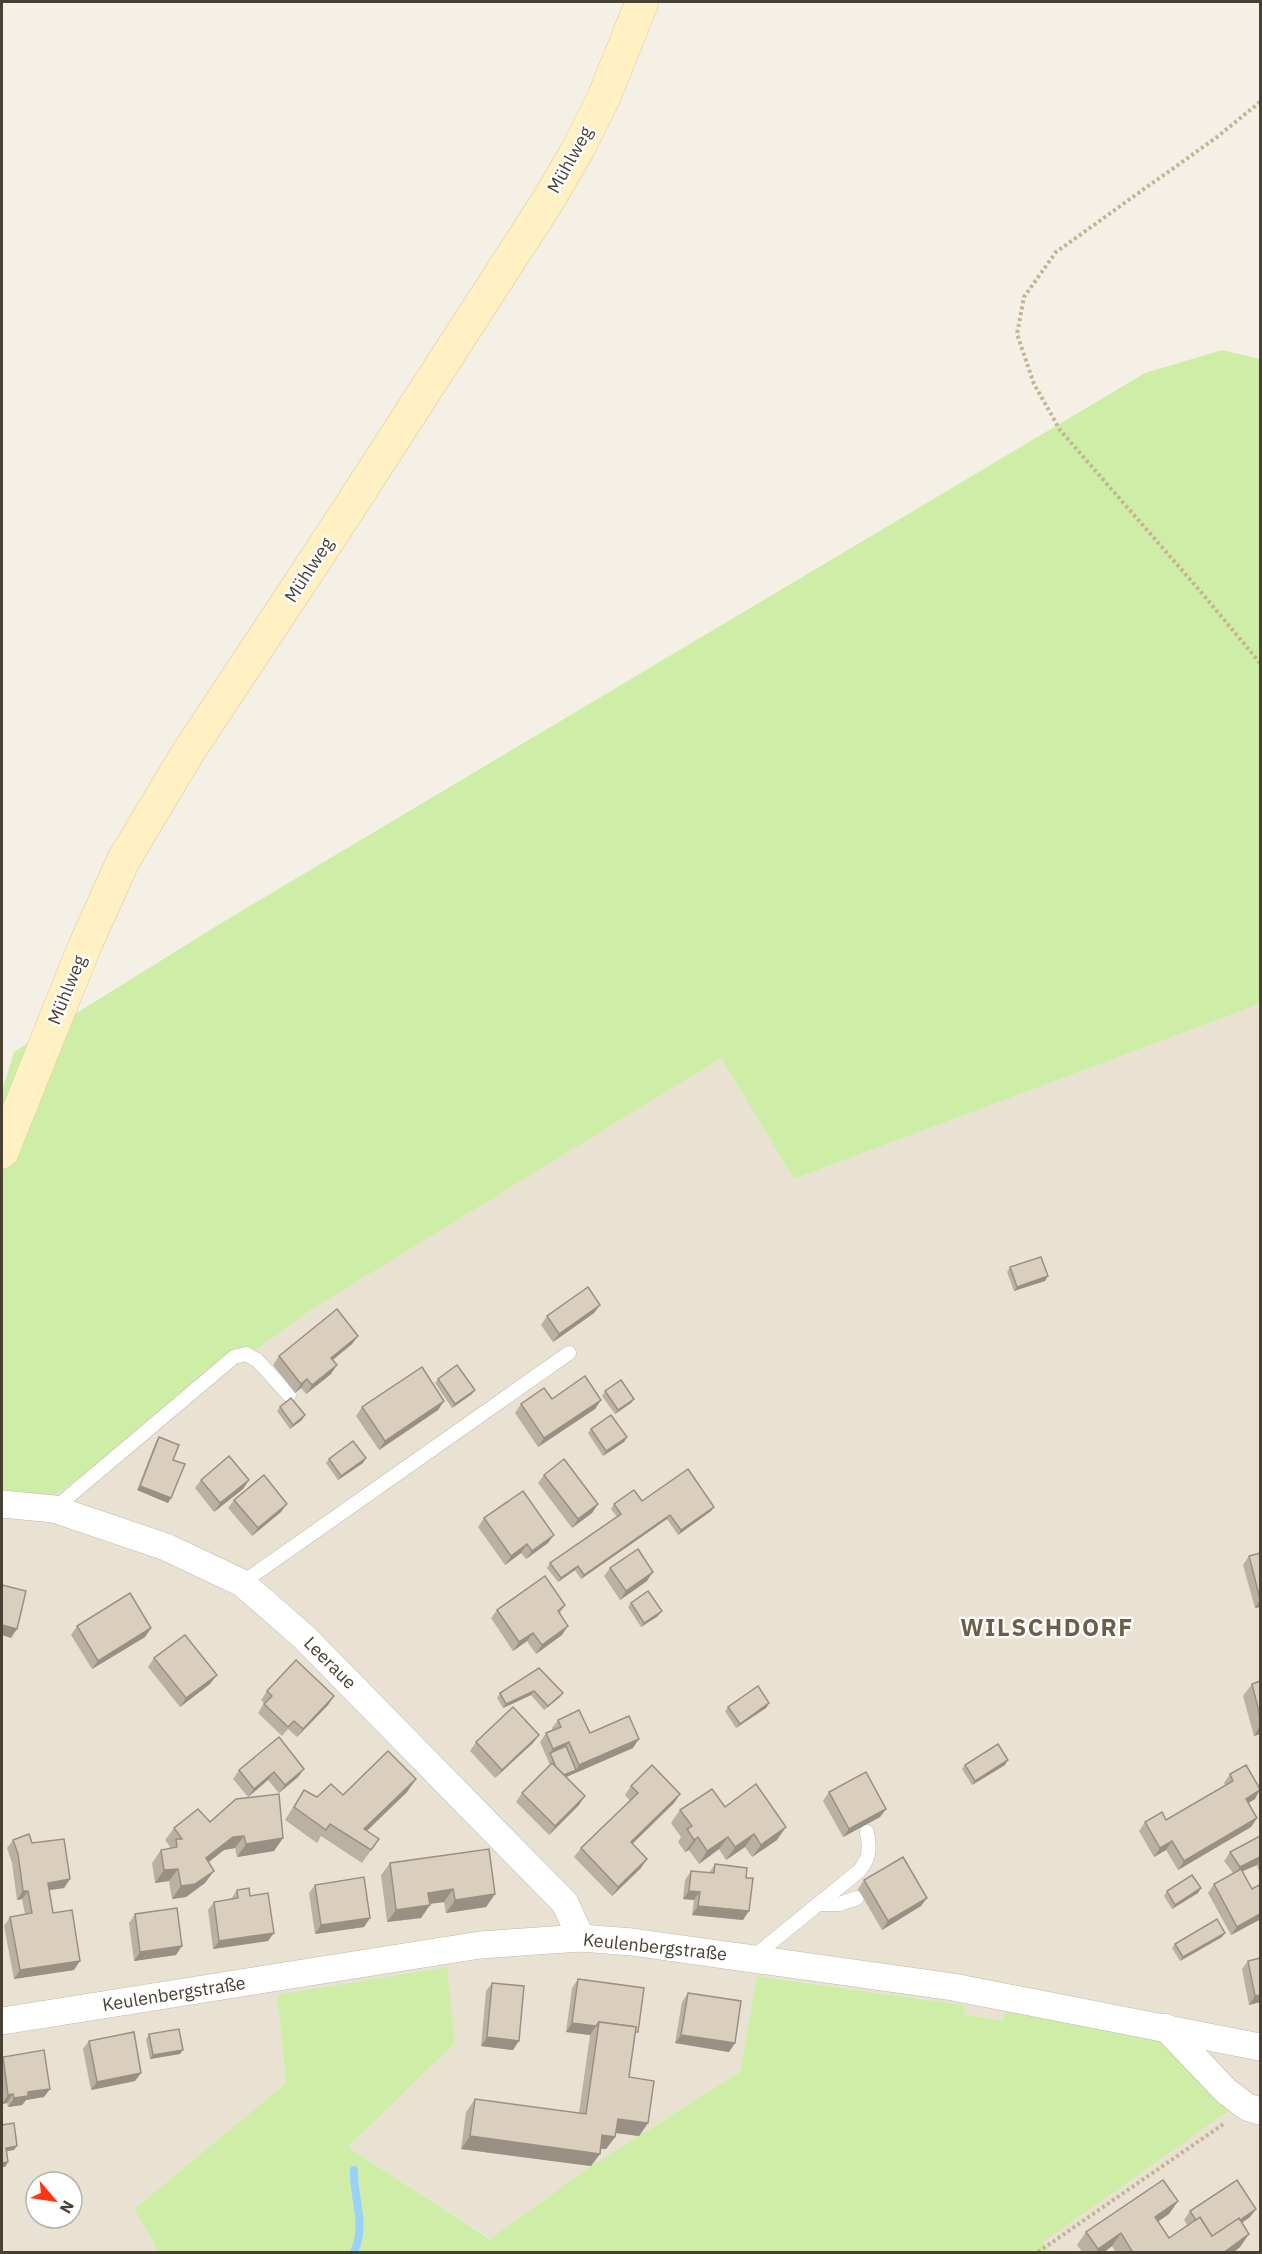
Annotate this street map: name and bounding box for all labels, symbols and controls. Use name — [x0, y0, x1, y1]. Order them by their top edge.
street label: Mühlweg — [542, 122, 598, 197]
street label: Mühlweg — [279, 532, 338, 607]
street label: Mühlweg — [42, 951, 91, 1028]
district label: WILSCHDORF — [960, 1611, 1134, 1643]
street label: Leeraue — [299, 1632, 361, 1694]
street label: Keulenbergstraße — [582, 1928, 728, 1966]
street label: Keulenbergstraße — [101, 1971, 247, 2016]
north arrow — [24, 2170, 84, 2230]
text: N — [56, 2197, 79, 2217]

